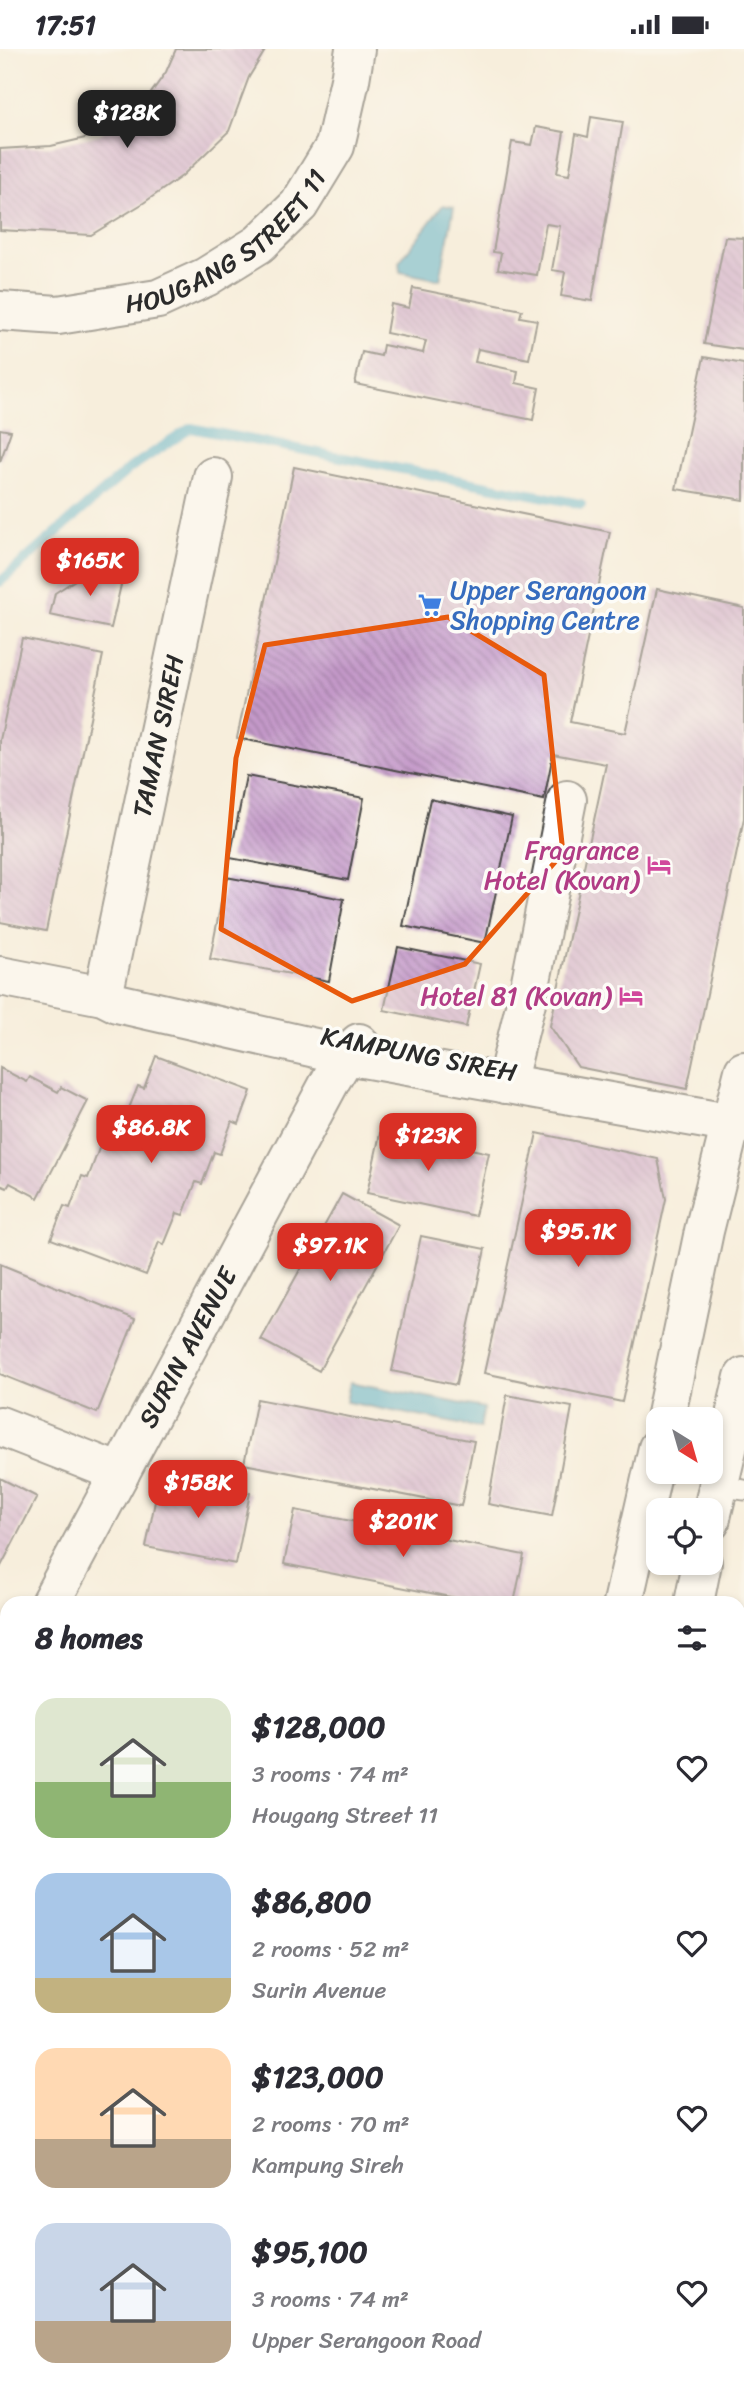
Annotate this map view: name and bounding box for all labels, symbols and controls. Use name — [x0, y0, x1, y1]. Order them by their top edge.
text: 17:51 — [35, 2, 96, 48]
pin: $128K — [78, 91, 176, 150]
text: $128K — [94, 92, 160, 133]
street label: HOUGANG STREET 11 — [122, 160, 339, 327]
pin: $165K — [41, 539, 139, 598]
text: $165K — [57, 540, 123, 581]
place label: Upper Serangoon Shopping Centre — [450, 567, 646, 643]
supermarket icon: Upper Serangoon Shopping Centre — [416, 591, 444, 619]
street label: TAMAN SIREH — [118, 650, 198, 822]
place label: Fragrance Hotel (Kovan) — [484, 827, 641, 903]
hotel icon: Fragrance Hotel (Kovan) — [645, 851, 673, 879]
place label: Hotel 81 (Kovan) — [420, 973, 613, 1019]
hotel icon: Hotel 81 (Kovan) — [617, 982, 645, 1010]
street label: KAMPUNG SIREH — [317, 1012, 521, 1096]
pin: $86.8K — [94, 1105, 208, 1165]
text: $86.8K — [112, 1107, 190, 1148]
pin: $123K — [379, 1113, 477, 1173]
text: $123K — [395, 1115, 461, 1156]
pin: $95.1K — [521, 1209, 635, 1269]
text: $95.1K — [541, 1211, 615, 1252]
pin: $97.1K — [273, 1223, 387, 1283]
text: $97.1K — [293, 1225, 367, 1266]
street label: SURIN AVENUE — [125, 1257, 250, 1436]
north arrow — [646, 1407, 723, 1484]
map controls — [646, 1407, 723, 1575]
pin: $158K — [149, 1461, 247, 1520]
text: $158K — [164, 1462, 232, 1503]
button: locate — [646, 1498, 723, 1575]
pin: $201K — [354, 1499, 452, 1559]
text: $201K — [369, 1501, 437, 1542]
text: 8 homes — [35, 1611, 143, 1665]
icon: filters — [673, 1619, 711, 1657]
text: $128,000 — [252, 1700, 385, 1754]
icon: home — [91, 1726, 175, 1810]
icon: heart — [673, 1749, 711, 1787]
text: 3 rooms · 74 m² — [252, 1754, 409, 1795]
text: Hougang Street 11 — [252, 1795, 438, 1836]
text: $86,800 — [252, 1875, 371, 1929]
icon: home — [91, 1901, 175, 1985]
icon: heart — [673, 1924, 711, 1962]
text: 2 rooms · 52 m² — [252, 1929, 409, 1970]
text: Surin Avenue — [252, 1970, 386, 2011]
text: $123,000 — [252, 2050, 384, 2104]
icon: home — [91, 2076, 175, 2160]
icon: heart — [673, 2099, 711, 2137]
text: 2 rooms · 70 m² — [252, 2104, 410, 2145]
text: Kampung Sireh — [252, 2145, 404, 2186]
text: $95,100 — [252, 2225, 368, 2279]
icon: home — [91, 2251, 175, 2335]
icon: heart — [673, 2274, 711, 2312]
text: 3 rooms · 74 m² — [252, 2279, 409, 2320]
text: Upper Serangoon Road — [252, 2320, 481, 2361]

